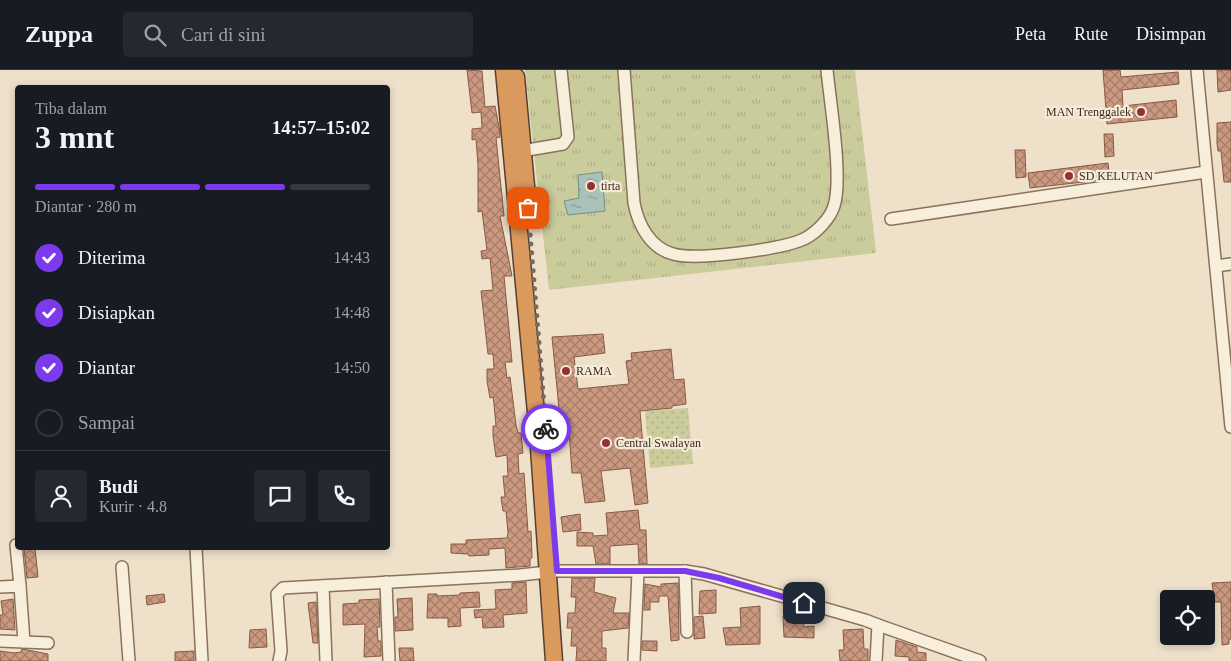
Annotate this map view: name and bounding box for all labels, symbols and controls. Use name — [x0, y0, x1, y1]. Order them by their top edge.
search box — [123, 12, 473, 57]
text: Zuppa — [25, 21, 93, 47]
icon: search — [141, 21, 169, 49]
text: Cari di sini — [181, 24, 266, 45]
text: Peta — [1015, 24, 1046, 44]
text: Rute — [1074, 24, 1108, 44]
text: Disimpan — [1136, 24, 1206, 44]
text: Tiba dalam — [35, 100, 107, 117]
place label: MAN Trenggalek — [1046, 105, 1131, 119]
marker: MAN Trenggalek — [1135, 106, 1147, 118]
text: 14:57–15:02 — [272, 117, 370, 138]
text: 3 mnt — [35, 119, 114, 155]
place label: SD KELUTAN — [1079, 169, 1153, 183]
marker: SD KELUTAN — [1063, 170, 1075, 182]
place label: tirta — [601, 179, 621, 193]
marker: tirta — [585, 180, 597, 192]
pin — [507, 187, 549, 229]
icon: bag — [514, 194, 542, 222]
text: Diantar · 280 m — [35, 198, 137, 215]
icon: check — [35, 244, 63, 272]
text: Diterima — [78, 247, 146, 268]
text: 14:43 — [334, 249, 370, 266]
icon: check — [35, 299, 63, 327]
text: Disiapkan — [78, 302, 155, 323]
text: 14:48 — [334, 304, 370, 321]
icon: check — [35, 354, 63, 382]
text: Diantar — [78, 357, 135, 378]
text: 14:50 — [334, 359, 370, 376]
place label: RAMA — [576, 364, 612, 378]
marker: RAMA — [560, 365, 572, 377]
courier — [521, 404, 571, 454]
text: Sampai — [78, 412, 135, 433]
icon: bike — [532, 415, 560, 443]
place label: Central Swalayan — [616, 436, 701, 450]
marker: Central Swalayan — [600, 437, 612, 449]
button: person — [35, 470, 87, 522]
button: chat — [254, 470, 306, 522]
button: phone — [318, 470, 370, 522]
text: Budi — [99, 476, 138, 497]
text: Kurir · 4.8 — [99, 498, 167, 515]
pin — [783, 582, 825, 624]
icon: home — [790, 589, 818, 617]
map controls — [1160, 590, 1215, 645]
button: locate — [1160, 590, 1215, 645]

